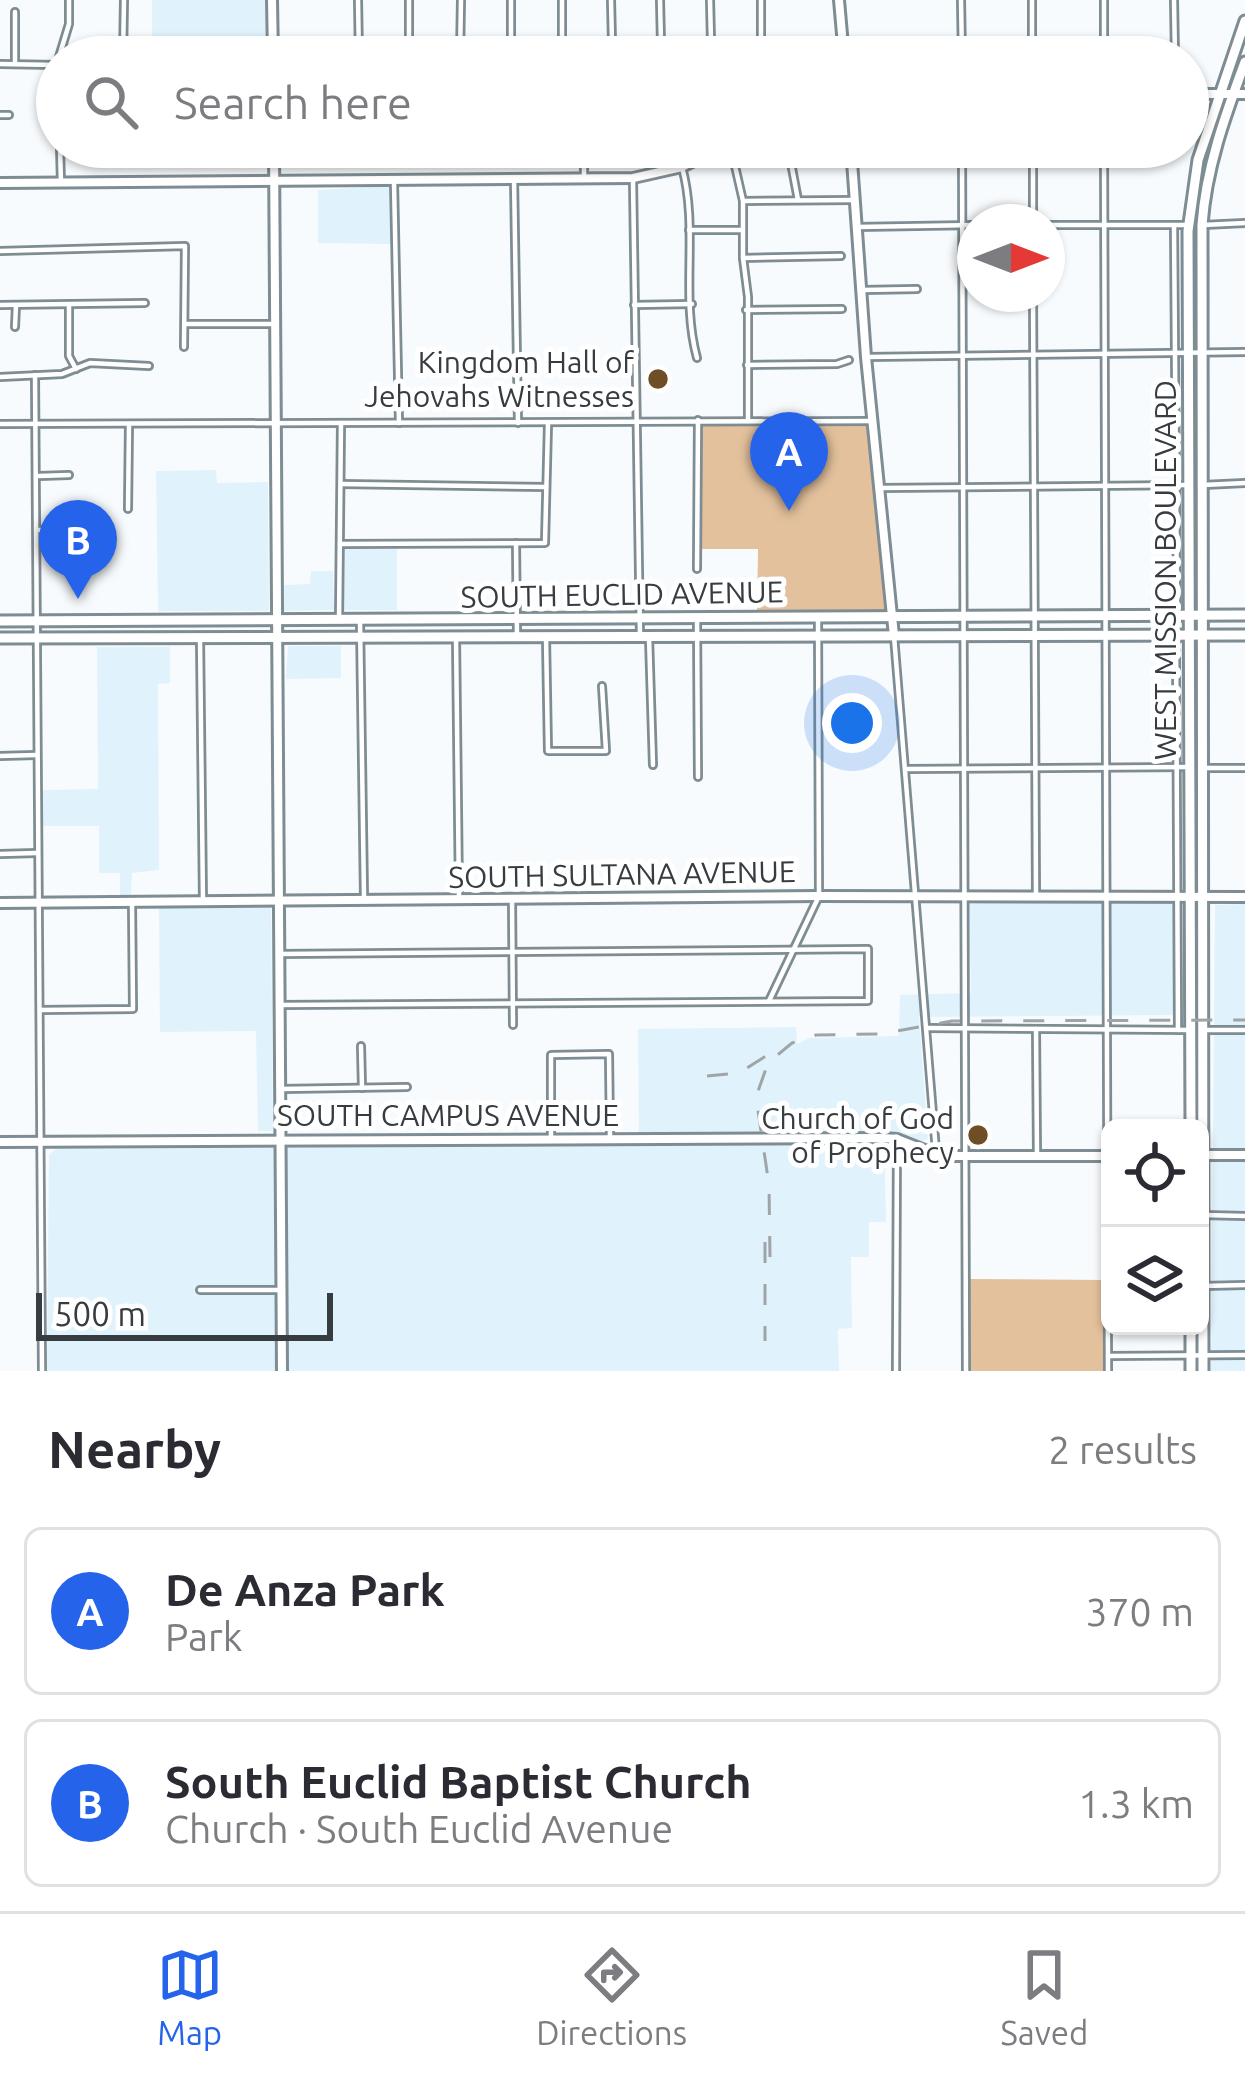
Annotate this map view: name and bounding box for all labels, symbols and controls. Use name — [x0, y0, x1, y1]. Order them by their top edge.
search box — [36, 36, 1209, 168]
icon: search — [78, 69, 144, 135]
text: Search here — [174, 77, 412, 128]
north arrow — [957, 204, 1065, 312]
place label: Kingdom Hall of Jehovahs Witnesses — [364, 345, 635, 413]
marker: Kingdom Hall of Jehovahs Witnesses — [645, 366, 671, 392]
street label: WEST MISSION BOULEVARD — [1148, 380, 1182, 760]
pin: A — [750, 412, 828, 511]
pin: B — [39, 500, 117, 599]
street label: SOUTH EUCLID AVENUE — [460, 574, 784, 614]
your location — [822, 693, 882, 753]
street label: SOUTH SULTANA AVENUE — [448, 854, 796, 894]
street label: SOUTH CAMPUS AVENUE — [277, 1098, 619, 1132]
place label: Church of God of Prophecy — [761, 1101, 954, 1169]
map controls — [1101, 1119, 1209, 1335]
button: locate — [1101, 1119, 1209, 1227]
marker: Church of God of Prophecy — [965, 1122, 991, 1148]
button: layers — [1101, 1227, 1209, 1335]
scale bar — [36, 1287, 333, 1340]
text: 500 m — [54, 1295, 146, 1332]
text: Nearby — [48, 1420, 221, 1478]
text: 2 results — [1048, 1428, 1197, 1471]
text: De Anza Park — [165, 1564, 445, 1615]
text: A — [76, 1590, 104, 1633]
text: 370 m — [1085, 1590, 1194, 1633]
text: Park — [165, 1615, 243, 1658]
text: South Euclid Baptist Church — [165, 1756, 752, 1807]
text: B — [77, 1782, 103, 1825]
text: 1.3 km — [1078, 1782, 1194, 1825]
text: Church · South Euclid Avenue — [165, 1807, 673, 1850]
tab: Map — [157, 1942, 223, 2051]
tab: Directions — [536, 1942, 687, 2051]
tab: Saved — [1000, 1942, 1088, 2051]

